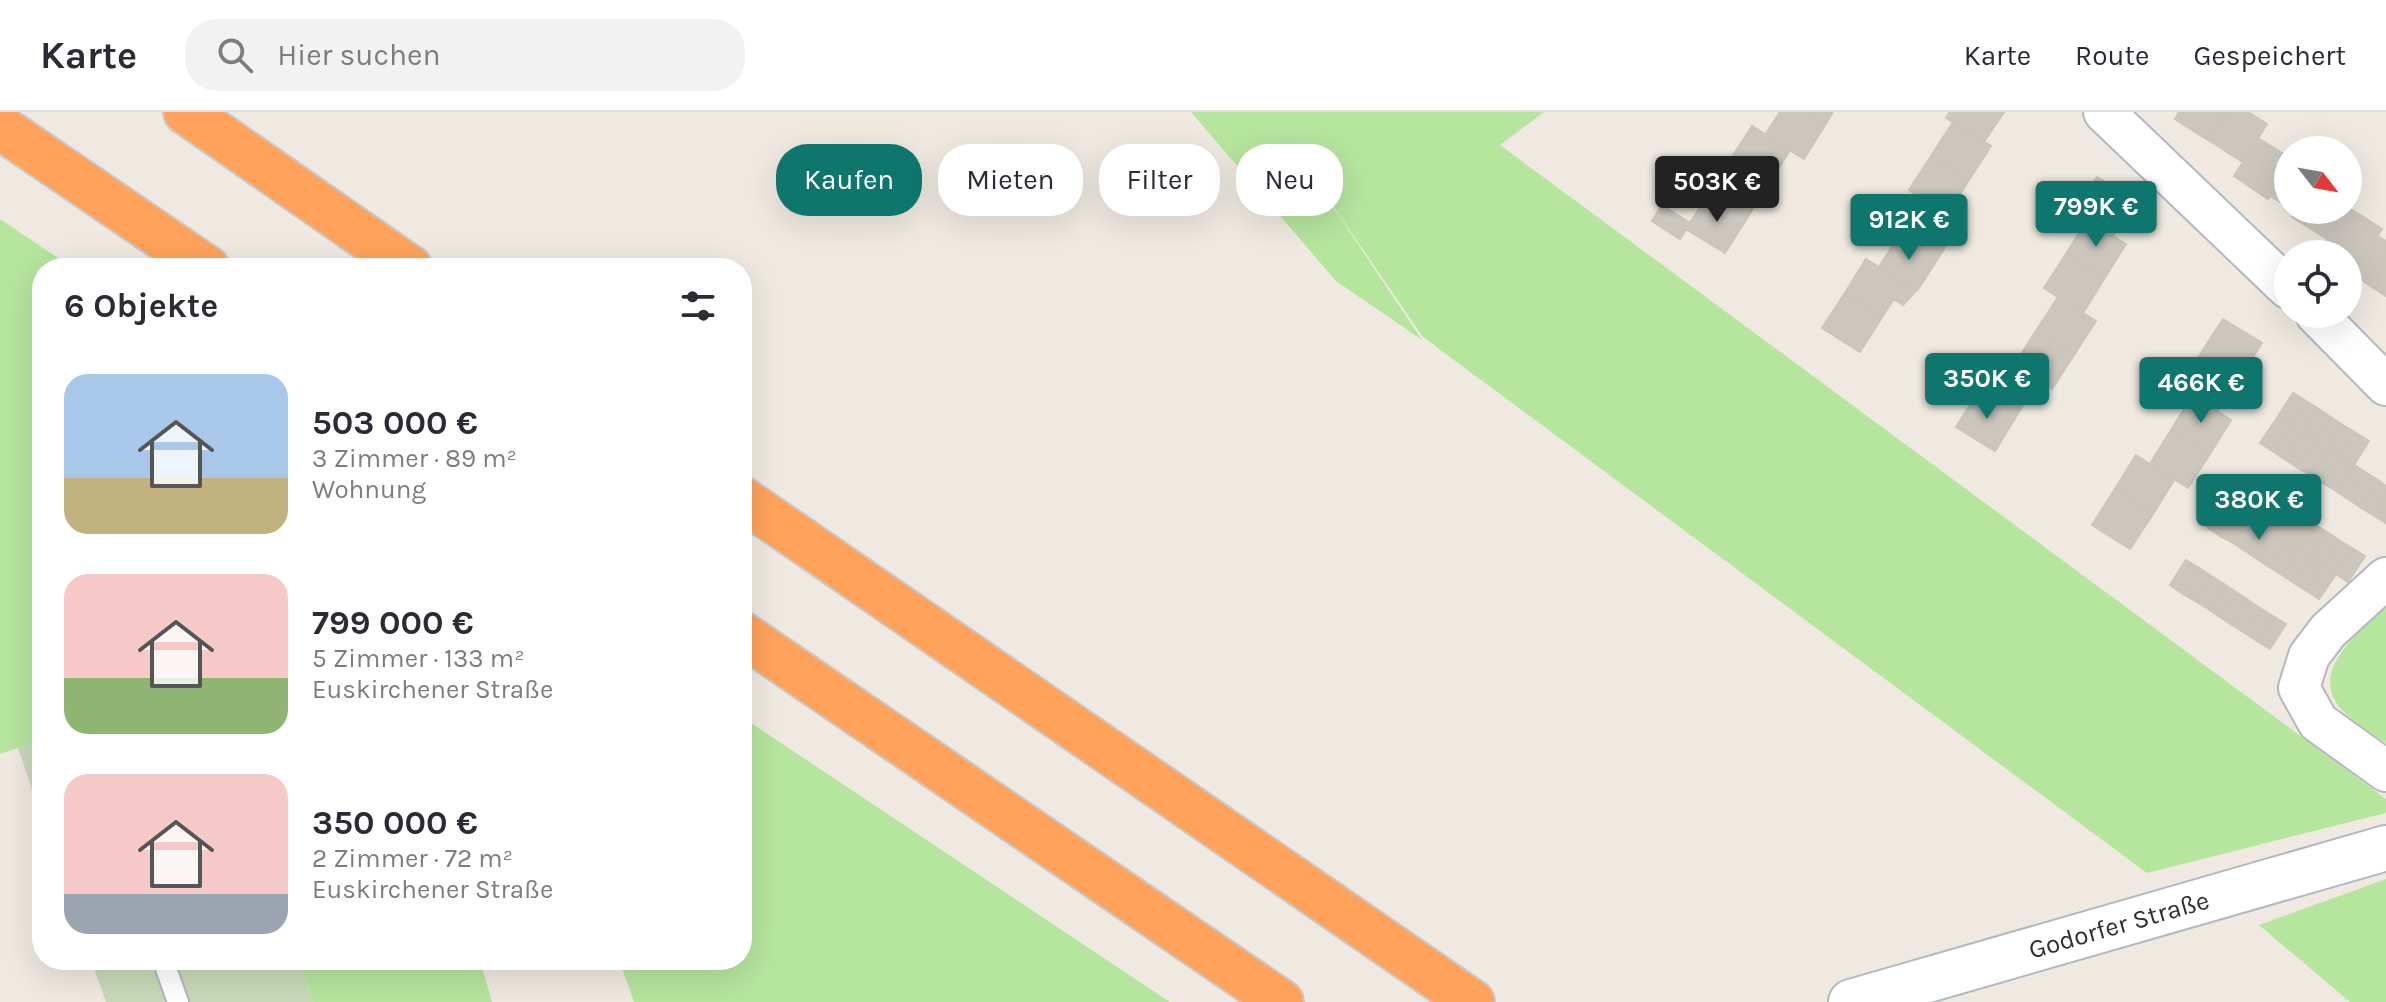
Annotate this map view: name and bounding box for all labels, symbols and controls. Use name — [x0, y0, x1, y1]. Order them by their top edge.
search box — [185, 19, 745, 91]
text: Karte — [40, 33, 137, 78]
icon: search — [213, 33, 257, 77]
text: Hier suchen — [277, 37, 441, 73]
text: Karte — [1964, 39, 2031, 72]
text: Route — [2075, 39, 2149, 72]
text: Gespeichert — [2193, 39, 2346, 72]
north arrow — [2274, 136, 2362, 224]
map controls — [2274, 136, 2362, 328]
chip: Kaufen — [776, 144, 922, 216]
chip: Mieten — [938, 144, 1083, 216]
chip: Filter — [1099, 144, 1220, 216]
chip: Neu — [1236, 144, 1343, 216]
pin: 503K € — [1652, 156, 1782, 224]
text: 503K € — [1673, 166, 1761, 197]
pin: 799K € — [2031, 181, 2161, 249]
text: 799K € — [2054, 191, 2138, 222]
pin: 912K € — [1844, 194, 1974, 262]
text: 912K € — [1869, 204, 1949, 235]
button: locate — [2274, 240, 2362, 328]
icon: filters — [676, 284, 720, 328]
text: 6 Objekte — [64, 286, 218, 326]
pin: 350K € — [1922, 353, 2052, 421]
pin: 466K € — [2136, 357, 2266, 425]
text: 350K € — [1943, 363, 2031, 394]
text: 466K € — [2157, 367, 2245, 398]
text: 503 000 € — [312, 403, 478, 443]
icon: home — [128, 406, 224, 502]
text: 3 Zimmer · 89 m² — [312, 443, 517, 474]
text: Wohnung — [312, 474, 426, 505]
pin: 380K € — [2194, 474, 2324, 542]
text: 380K € — [2214, 484, 2304, 515]
text: 799 000 € — [312, 603, 474, 643]
icon: home — [128, 606, 224, 702]
text: 5 Zimmer · 133 m² — [312, 643, 525, 674]
text: Euskirchener Straße — [312, 674, 553, 705]
text: 350 000 € — [312, 803, 478, 843]
icon: home — [128, 806, 224, 902]
text: 2 Zimmer · 72 m² — [312, 843, 513, 874]
text: Euskirchener Straße — [312, 874, 553, 905]
street label: Godorfer Straße — [2025, 884, 2213, 966]

